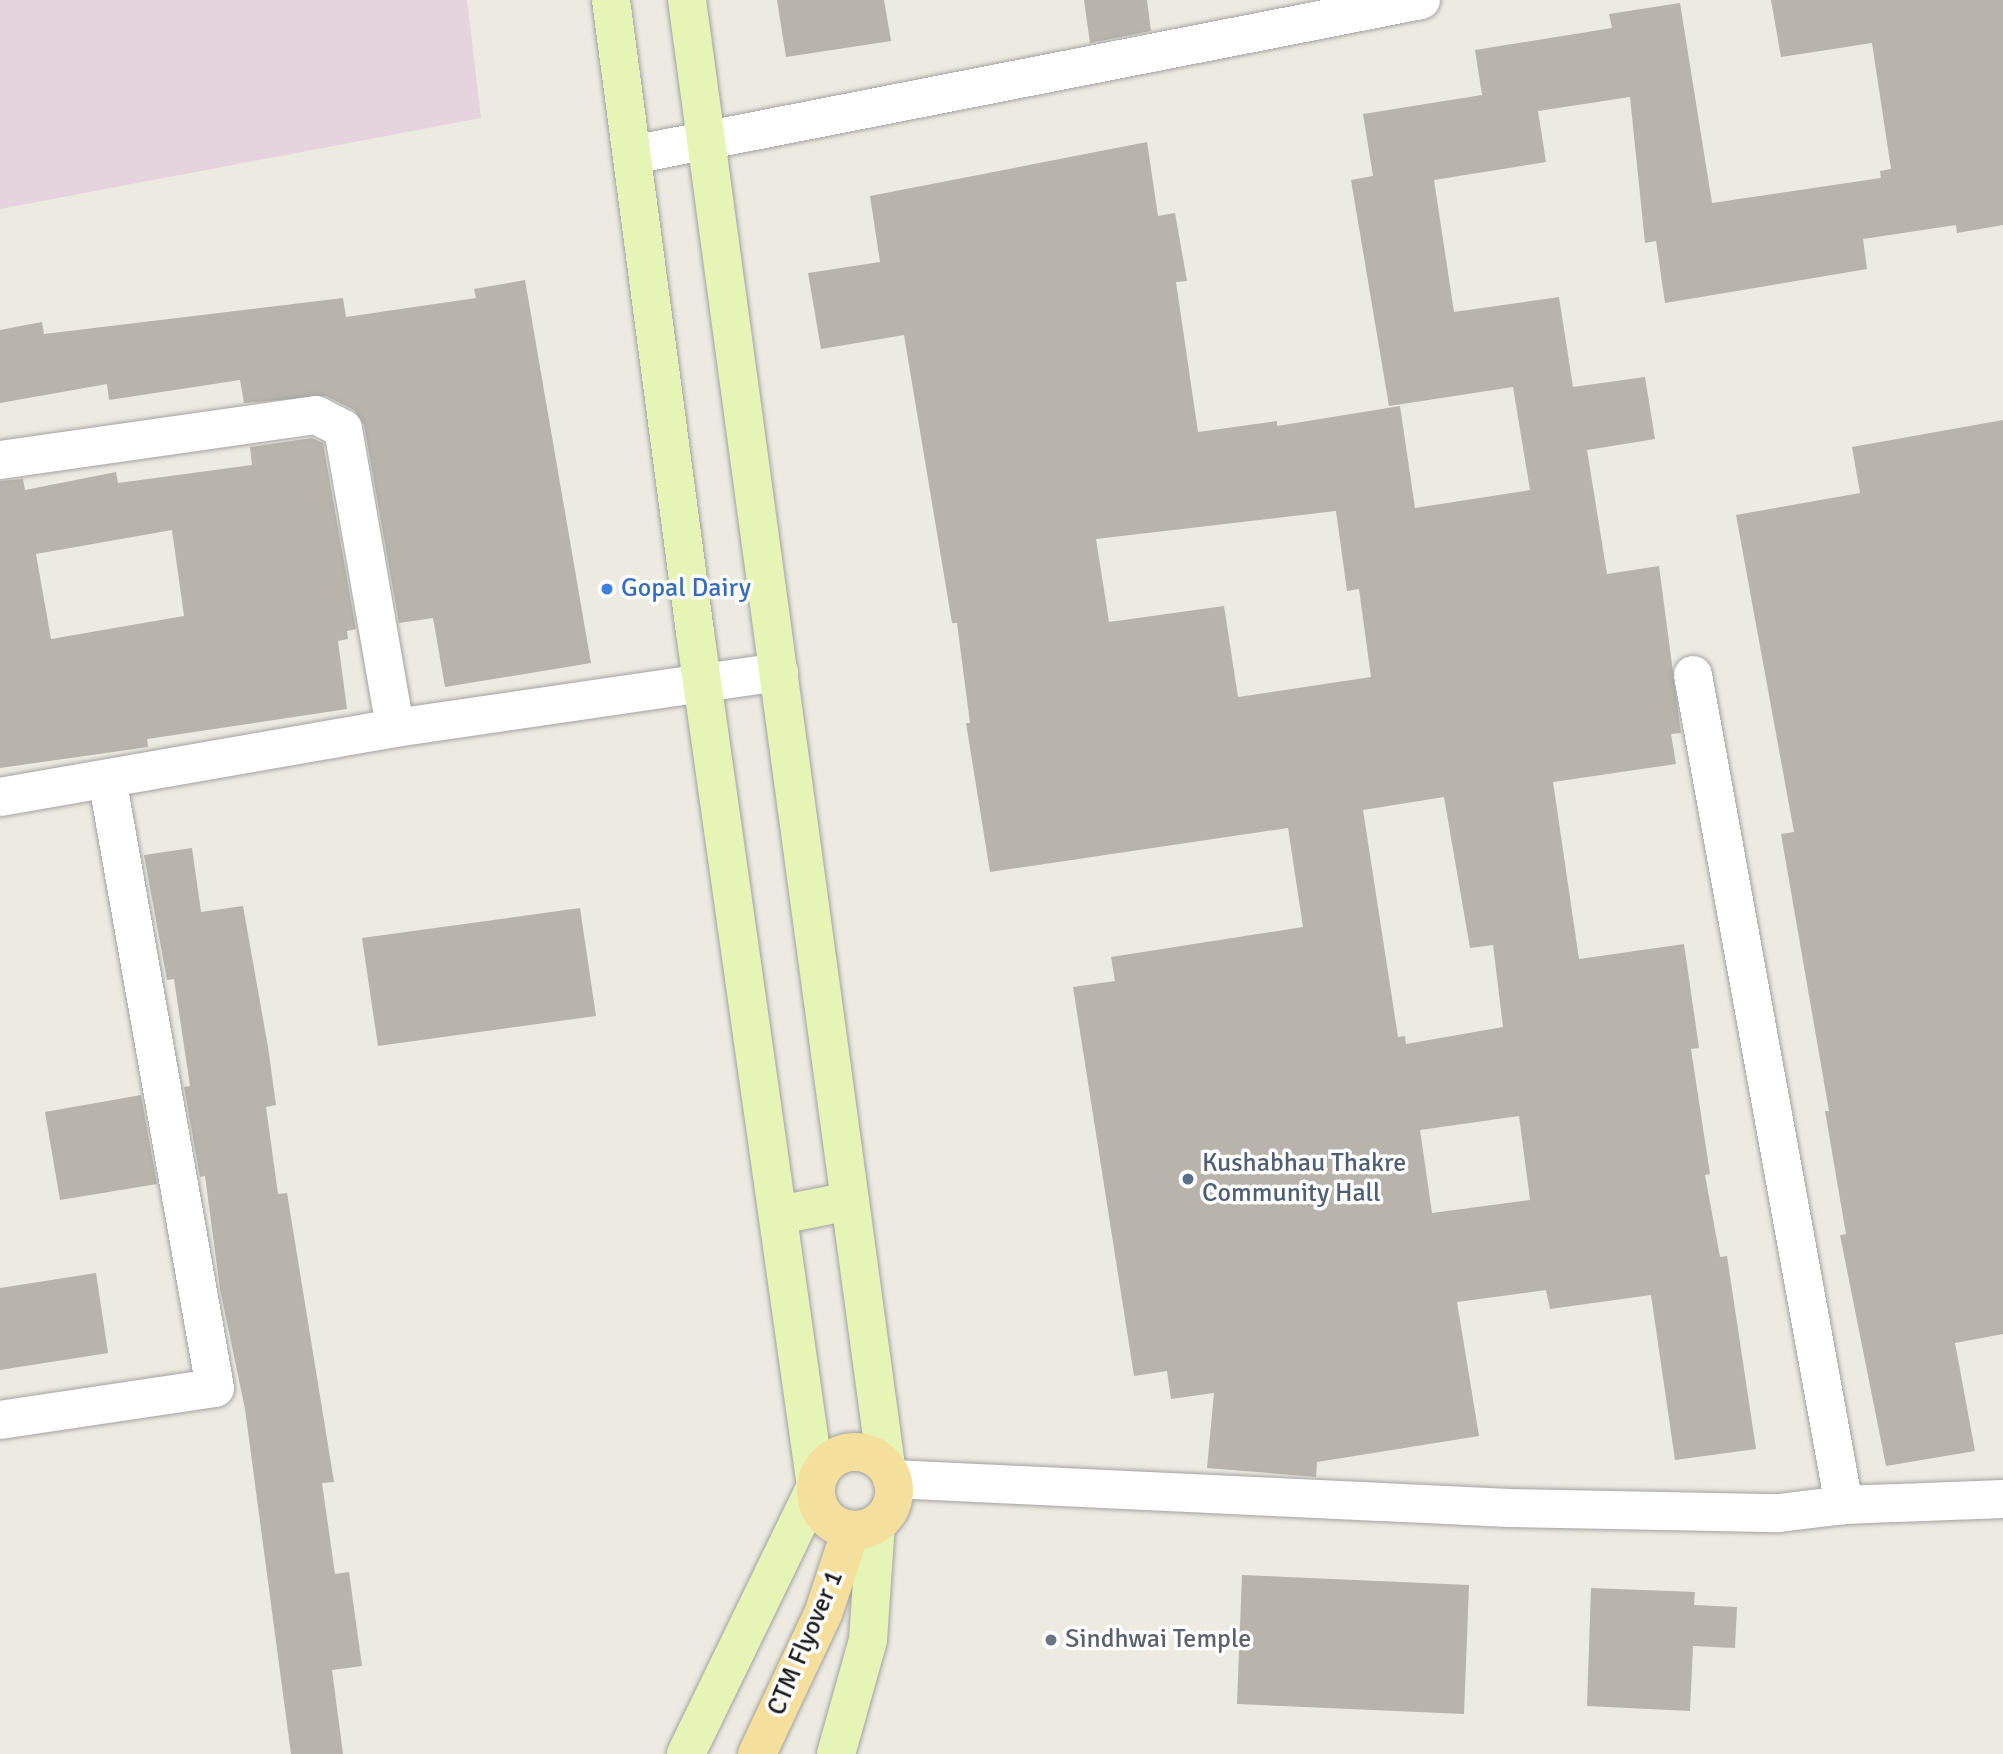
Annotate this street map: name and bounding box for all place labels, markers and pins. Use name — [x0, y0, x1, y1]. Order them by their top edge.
place label: Gopal Dairy — [621, 573, 751, 605]
marker: Gopal Dairy — [599, 581, 615, 597]
place label: Kushabhau Thakre Community Hall — [1202, 1148, 1406, 1210]
marker: Kushabhau Thakre Community Hall — [1180, 1171, 1196, 1187]
place label: Sindhwai Temple — [1065, 1624, 1251, 1656]
marker: Sindhwai Temple — [1043, 1632, 1059, 1648]

